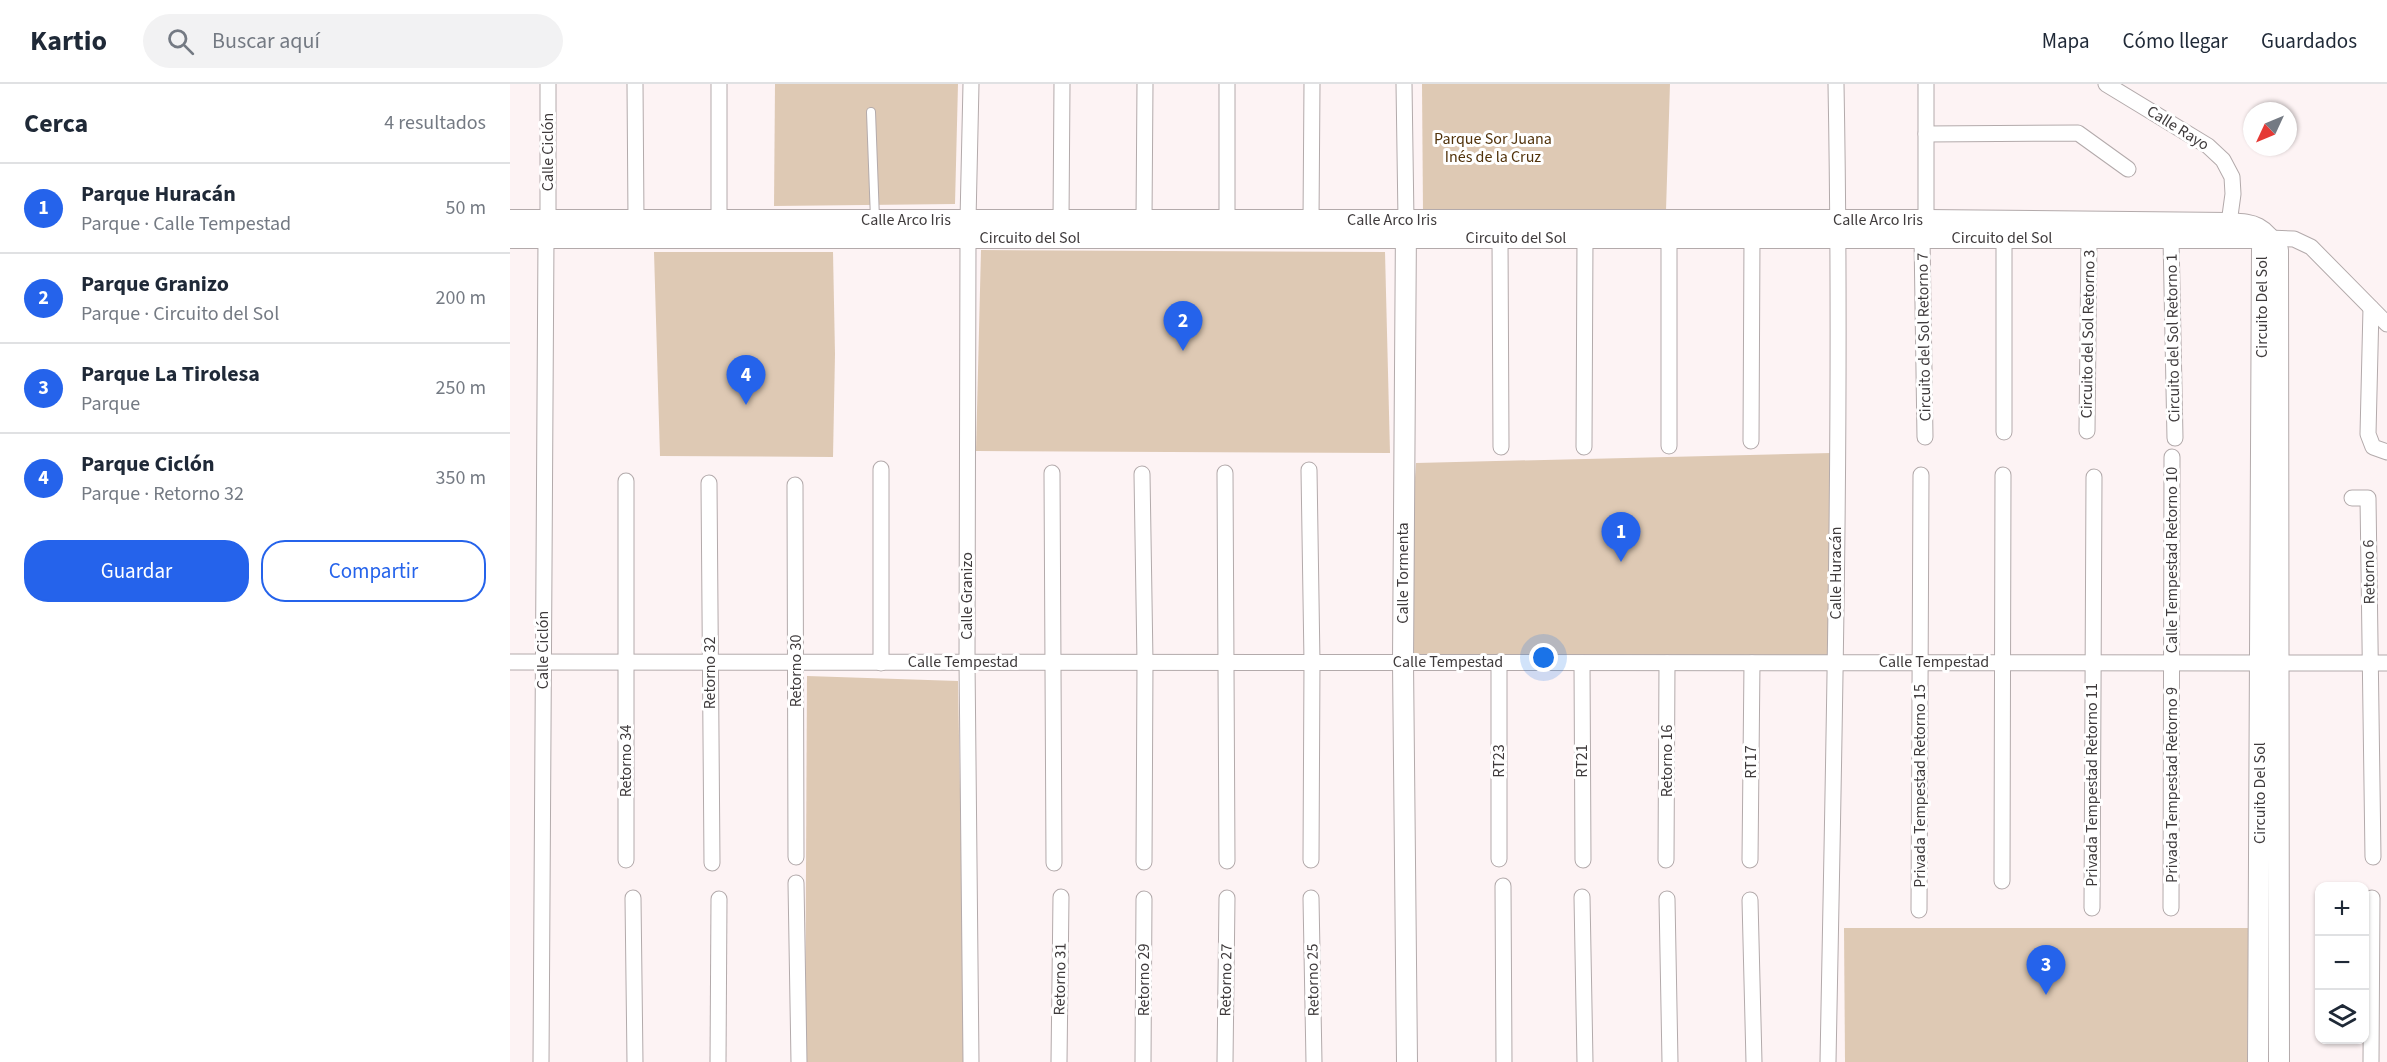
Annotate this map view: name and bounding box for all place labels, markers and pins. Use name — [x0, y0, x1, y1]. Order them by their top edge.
pin: 2 — [1164, 302, 1202, 351]
pin: 4 — [726, 356, 766, 405]
pin: 1 — [1602, 512, 1640, 562]
pin: 3 — [2026, 946, 2066, 995]

